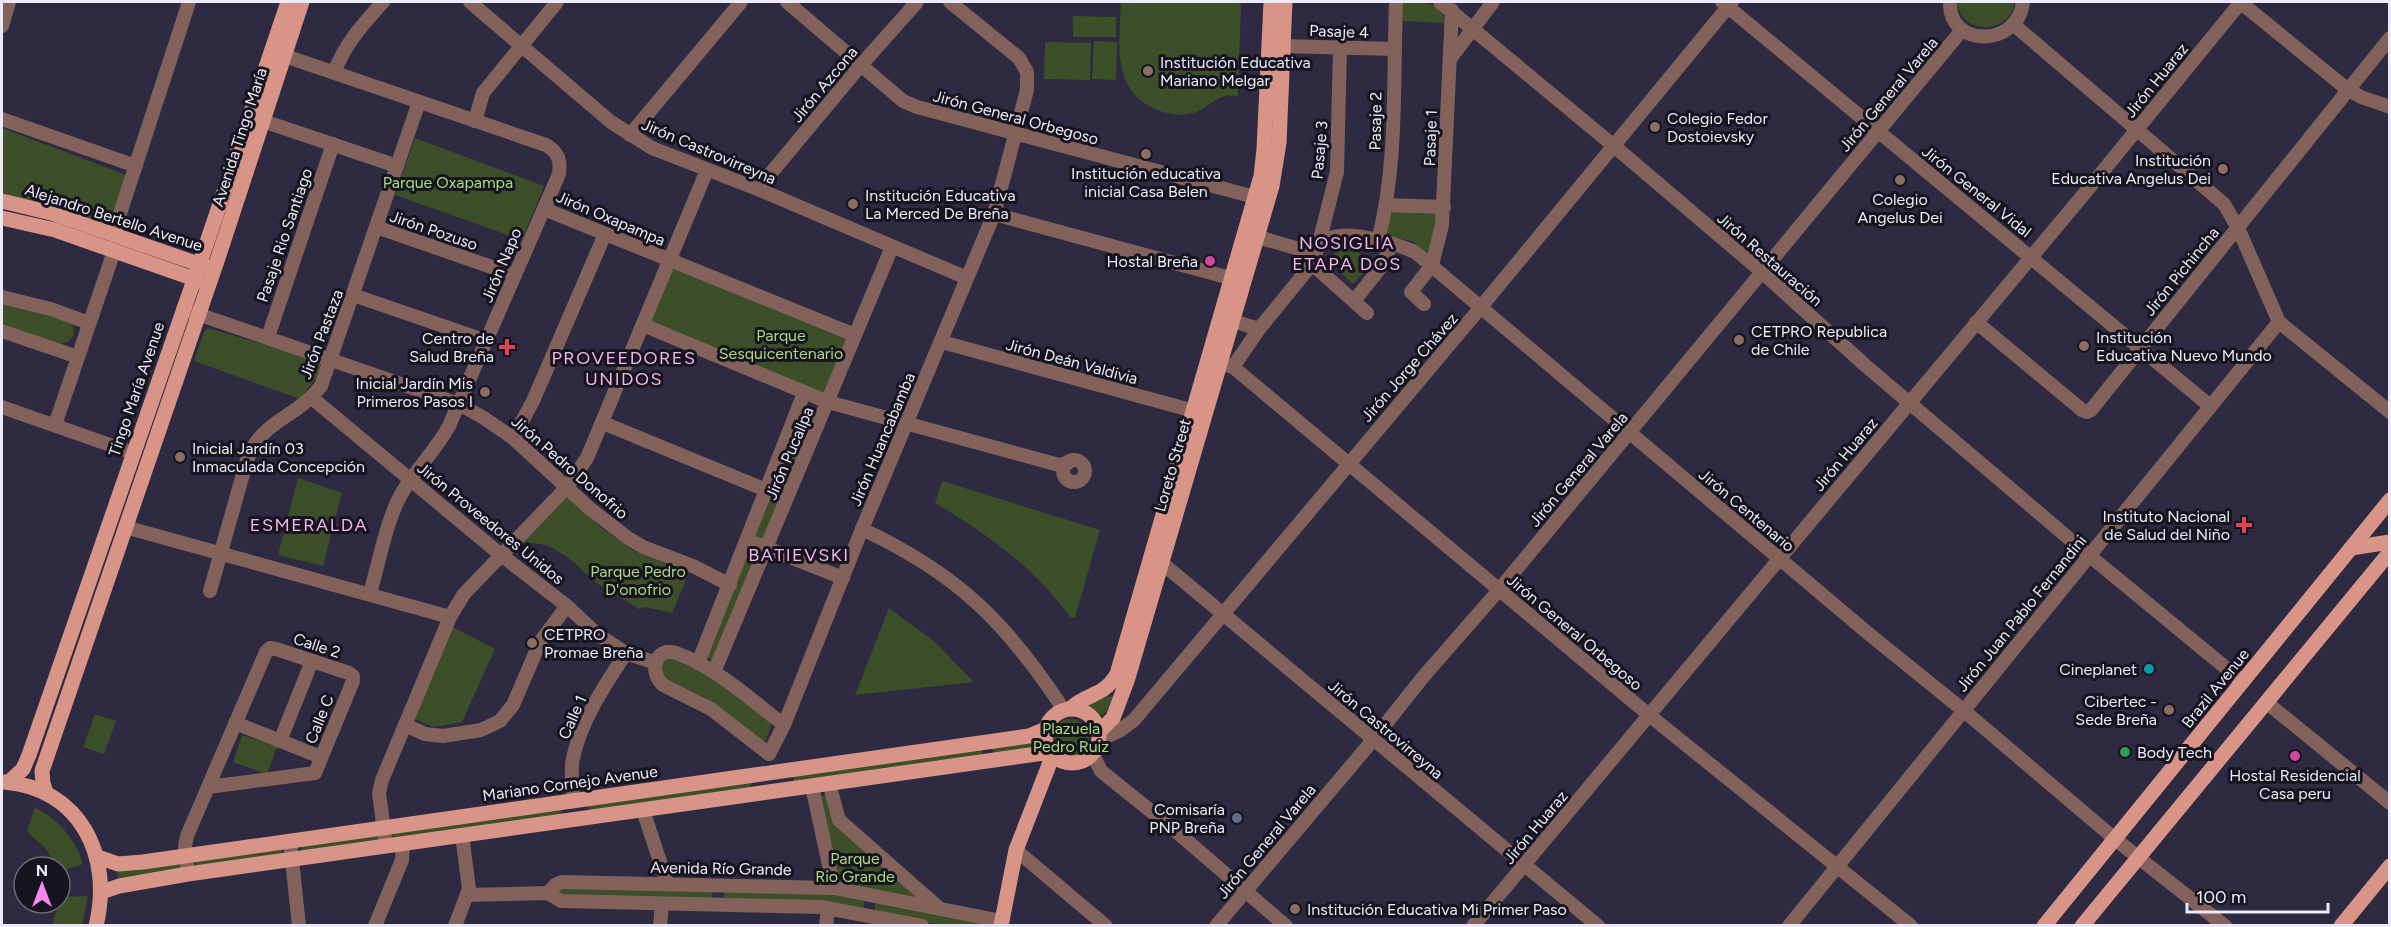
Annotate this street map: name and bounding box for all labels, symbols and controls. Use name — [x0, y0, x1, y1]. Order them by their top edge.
street label: Pasaje 4 — [1309, 21, 1369, 42]
street label: Jirón General Varela — [1835, 33, 1942, 155]
street label: Jirón Huaraz — [2121, 39, 2192, 121]
street label: Jirón Azcona — [787, 43, 862, 126]
place label: Institución Educativa Mariano Melgar — [1160, 53, 1311, 90]
marker: Institución Educativa Mariano Melgar — [1141, 64, 1155, 78]
street label: Avenida Tingo María — [208, 65, 271, 209]
street label: Jirón General Orbegoso — [931, 86, 1101, 149]
street label: Pasaje 2 — [1365, 91, 1386, 151]
street label: Pasaje 1 — [1420, 109, 1441, 167]
place label: Colegio Fedor Dostoievsky — [1667, 109, 1768, 146]
street label: Jirón Castrovirreyna — [639, 115, 779, 188]
street label: Pasaje 3 — [1307, 120, 1332, 180]
marker: Colegio Fedor Dostoievsky — [1648, 120, 1662, 134]
street label: Jirón General Vidal — [1918, 142, 2035, 241]
marker: Institución educativa inicial Casa Belen — [1139, 147, 1153, 161]
place label: Institución Educativa Angelus Dei — [2051, 151, 2211, 188]
marker: Institución Educativa Angelus Dei — [2216, 162, 2230, 176]
place label: Institución educativa inicial Casa Belen — [1071, 164, 1221, 201]
street label: Pasaje Rio Santiago — [253, 166, 316, 305]
park label: Parque Oxapampa — [383, 173, 513, 192]
marker: Colegio Angelus Dei — [1893, 173, 1907, 187]
street label: Alejandro Bertello Avenue — [23, 180, 205, 255]
place label: Institución Educativa La Merced De Breña — [865, 186, 1016, 223]
street label: Jirón Oxapampa — [553, 187, 668, 250]
place label: Colegio Angelus Dei — [1857, 190, 1943, 227]
marker: Institución Educativa La Merced De Breña — [846, 197, 860, 211]
street label: Jirón Pozuso — [388, 207, 480, 254]
street label: Jirón Restauración — [1713, 209, 1826, 310]
street label: Jirón Pichincha — [2140, 223, 2223, 319]
street label: Jirón Napo — [477, 225, 526, 305]
district label: NOSIGLIA ETAPA DOS — [1292, 232, 1402, 275]
place label: Hostal Breña — [1107, 252, 1198, 271]
marker: Hostal Breña — [1203, 254, 1217, 268]
street label: Jirón Pastaza — [296, 287, 347, 382]
street label: Jirón Jorge Chávez — [1357, 309, 1462, 426]
street label: Tingo María Avenue — [105, 319, 169, 459]
place label: CETPRO Republica de Chile — [1751, 322, 1887, 359]
park label: Parque Sesquicentenario — [719, 326, 843, 363]
place label: Institución Educativa Nuevo Mundo — [2096, 328, 2272, 365]
place label: Centro de Salud Breña — [409, 329, 494, 366]
marker: CETPRO Republica de Chile — [1732, 333, 1746, 347]
street label: Jirón Deán Valdivia — [1004, 335, 1140, 388]
marker: Centro de Salud Breña — [498, 338, 516, 356]
marker: Institución Educativa Nuevo Mundo — [2077, 339, 2091, 353]
district label: PROVEEDORES UNIDOS — [551, 347, 697, 390]
street label: Jirón Huancabamba — [846, 370, 919, 509]
place label: Inicial Jardín Mis Primeros Pasos I — [356, 374, 473, 411]
marker: Inicial Jardín Mis Primeros Pasos I — [478, 385, 492, 399]
street label: Jirón Pucallpa — [761, 404, 818, 503]
street label: Jirón General Varela — [1525, 408, 1632, 530]
street label: Jirón Pedro Donofrio — [508, 412, 632, 523]
street label: Jirón Huaraz — [1809, 414, 1882, 495]
street label: Loreto Street — [1150, 416, 1195, 514]
place label: Inicial Jardín 03 Inmaculada Concepción — [192, 439, 365, 476]
marker: Inicial Jardín 03 Inmaculada Concepción — [173, 450, 187, 464]
street label: Jirón Proveedores Unidos — [414, 458, 568, 588]
street label: Jirón Centenario — [1695, 465, 1798, 556]
place label: Instituto Nacional de Salud del Niño — [2103, 507, 2230, 544]
district label: ESMERALDA — [250, 514, 368, 536]
marker: Instituto Nacional de Salud del Niño — [2235, 516, 2253, 534]
street label: Jirón Juan Pablo Fernandini — [1952, 531, 2090, 695]
district label: BATIEVSKI — [748, 544, 850, 566]
park label: Parque Pedro D'onofrio — [590, 562, 686, 599]
street label: Jirón General Orbegoso — [1503, 570, 1646, 694]
place label: CETPRO Promae Breña — [544, 625, 643, 662]
street label: Calle 2 — [291, 629, 343, 662]
marker: CETPRO Promae Breña — [525, 636, 539, 650]
street label: Brazil Avenue — [2178, 645, 2253, 732]
place label: Cineplanet — [2059, 660, 2137, 679]
marker: Cineplanet — [2142, 662, 2156, 676]
street label: Jirón Castrovirreyna — [1324, 676, 1447, 783]
street label: Calle C — [301, 692, 338, 746]
street label: Calle 1 — [554, 692, 590, 742]
place label: Cibertec - Sede Breña — [2075, 692, 2157, 729]
marker: Cibertec - Sede Breña — [2162, 703, 2176, 717]
park label: Plazuela Pedro Ruiz — [1033, 719, 1109, 756]
place label: Body Tech — [2137, 743, 2212, 762]
marker: Body Tech — [2118, 745, 2132, 759]
marker: Hostal Residencial Casa peru — [2288, 749, 2302, 763]
street label: Mariano Cornejo Avenue — [481, 762, 659, 805]
place label: Hostal Residencial Casa peru — [2229, 766, 2361, 803]
street label: Jirón General Varela — [1213, 780, 1320, 902]
street label: Jirón Huaraz — [1499, 787, 1572, 868]
place label: Comisaría PNP Breña — [1149, 800, 1225, 837]
marker: Comisaría PNP Breña — [1230, 811, 1244, 825]
park label: Parque Rio Grande — [815, 849, 895, 886]
north arrow — [12, 855, 72, 915]
street label: Avenida Río Grande — [650, 858, 792, 879]
text: N — [36, 861, 48, 880]
scale bar — [2187, 876, 2328, 914]
text: 100 m — [2196, 886, 2246, 908]
place label: Institución Educativa Mi Primer Paso — [1307, 900, 1567, 919]
marker: Institución Educativa Mi Primer Paso — [1288, 902, 1302, 916]

